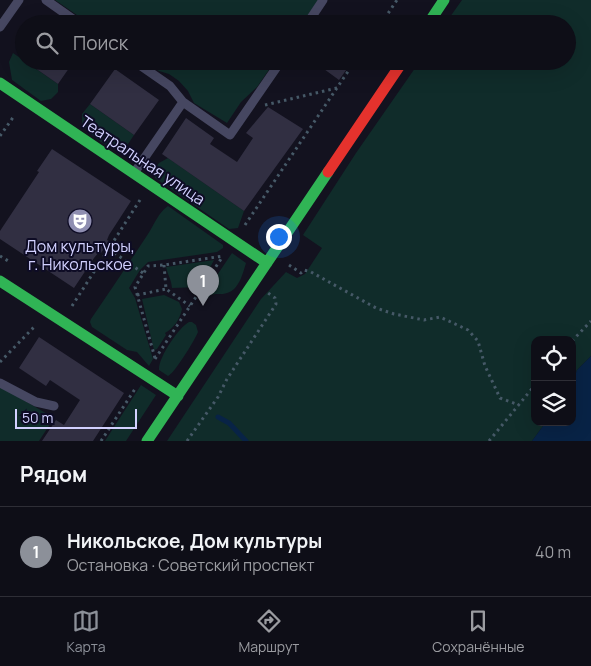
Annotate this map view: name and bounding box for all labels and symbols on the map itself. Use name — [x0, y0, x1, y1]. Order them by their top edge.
street label: Театральная улица — [76, 110, 210, 210]
theatre icon: Дом культуры, г. Никольское — [67, 208, 93, 234]
your location — [266, 224, 292, 250]
place label: Дом культуры, г. Никольское — [25, 235, 135, 275]
pin: 1 — [187, 265, 219, 306]
scale bar — [15, 406, 138, 429]

